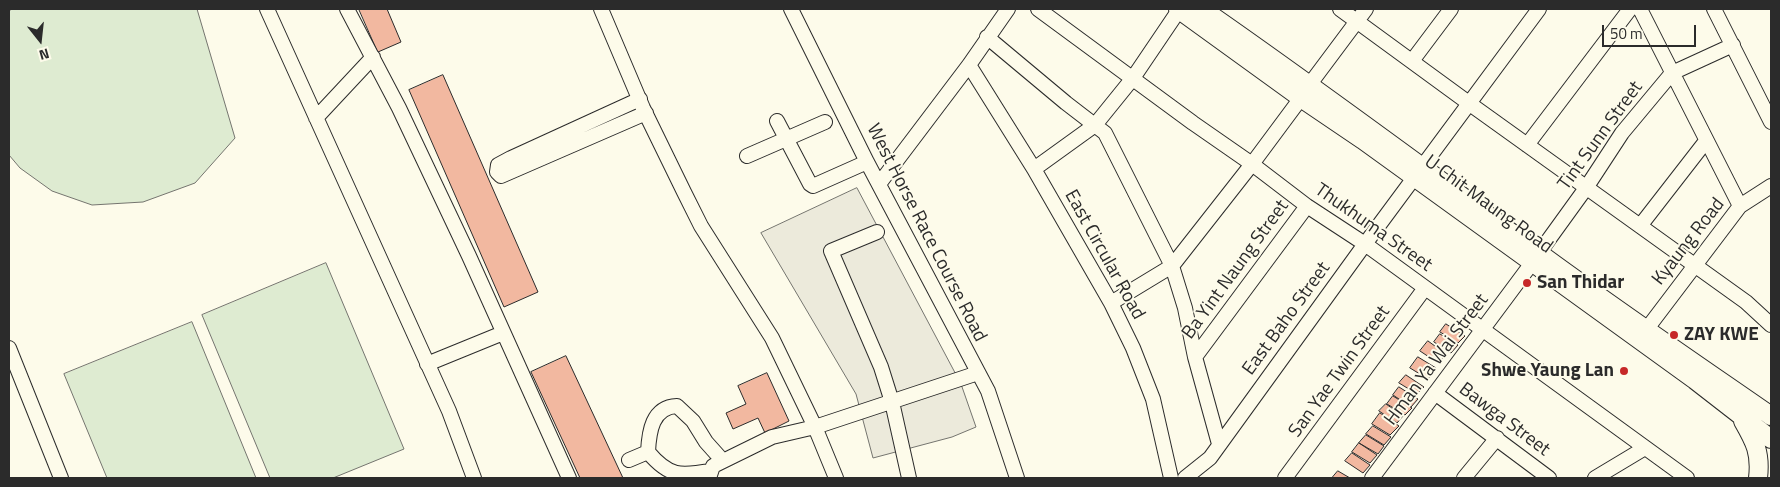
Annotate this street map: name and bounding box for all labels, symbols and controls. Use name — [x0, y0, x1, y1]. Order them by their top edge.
north arrow — [15, 15, 65, 65]
scale bar — [1605, 15, 1699, 47]
text: 50 m — [1610, 22, 1643, 45]
text: N — [37, 43, 52, 66]
street label: Tint Sunn Street — [1554, 77, 1648, 195]
street label: West Horse Race Course Road — [861, 120, 991, 346]
street label: U Chit Maung Road — [1419, 151, 1557, 259]
street label: Thukhuma Street — [1310, 179, 1436, 277]
street label: East Circular Road — [1059, 186, 1149, 324]
street label: Kyaung Road — [1648, 194, 1730, 290]
street label: Ba Yint Naung Street — [1178, 196, 1294, 344]
street label: East Baho Street — [1238, 258, 1336, 380]
place label: San Thidar — [1537, 272, 1624, 294]
marker: San Thidar — [1521, 277, 1533, 289]
street label: Hman Ya Wai Street — [1380, 290, 1494, 430]
street label: San Yae Twin Street — [1285, 302, 1395, 442]
place label: ZAY KWE — [1684, 324, 1759, 346]
marker: ZAY KWE — [1668, 329, 1680, 341]
place label: Shwe Yaung Lan — [1481, 360, 1614, 382]
marker: Shwe Yaung Lan — [1618, 365, 1630, 377]
street label: Bawga Street — [1454, 378, 1554, 462]

